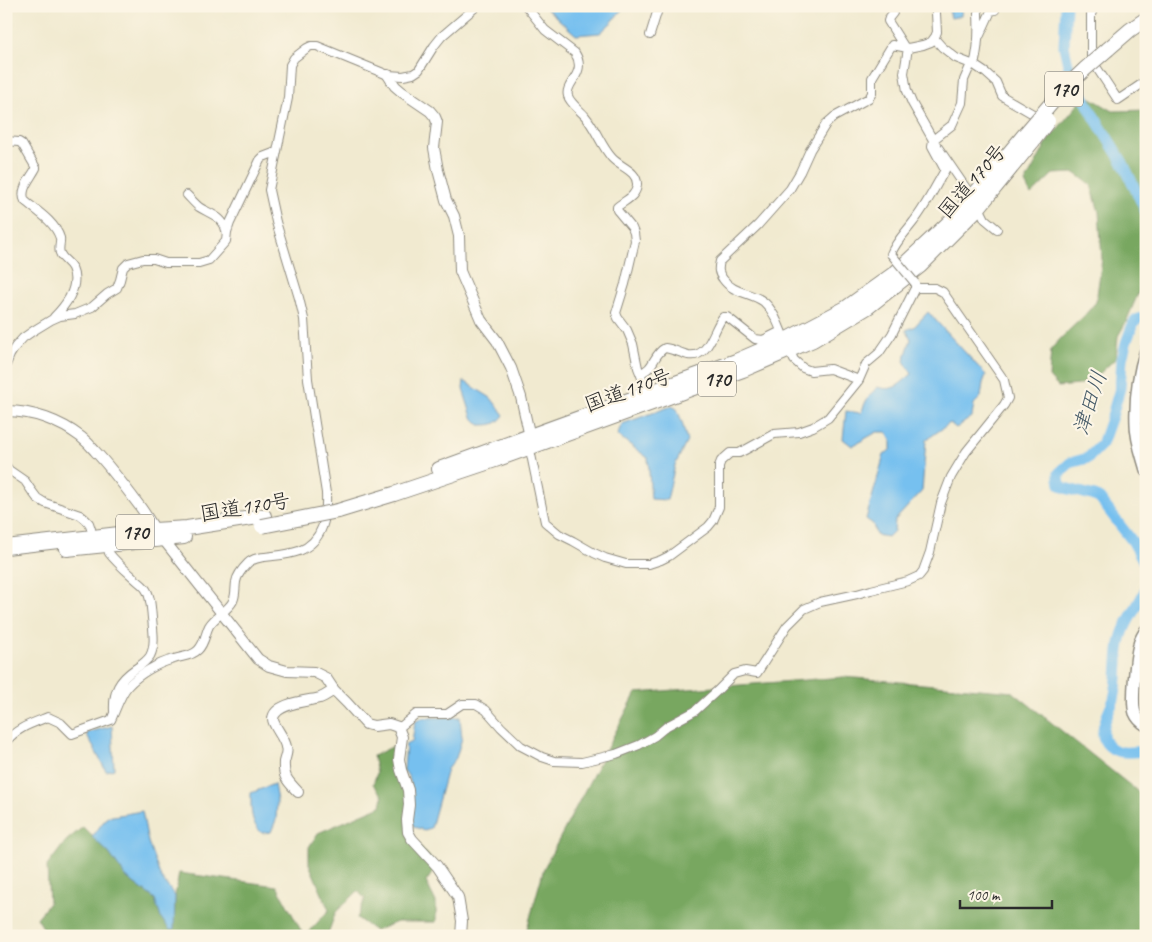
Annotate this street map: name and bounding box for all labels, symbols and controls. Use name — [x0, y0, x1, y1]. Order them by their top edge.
road number: 170 — [1045, 72, 1083, 106]
street label: 国道170号 — [932, 138, 1012, 224]
street label: 国道170号 — [581, 362, 675, 418]
road number: 170 — [698, 362, 736, 396]
water label: 津田川 — [1066, 367, 1114, 439]
street label: 国道170号 — [198, 487, 292, 527]
road number: 170 — [116, 514, 154, 550]
scale bar — [960, 877, 1052, 909]
text: 100 m — [967, 886, 1001, 905]

